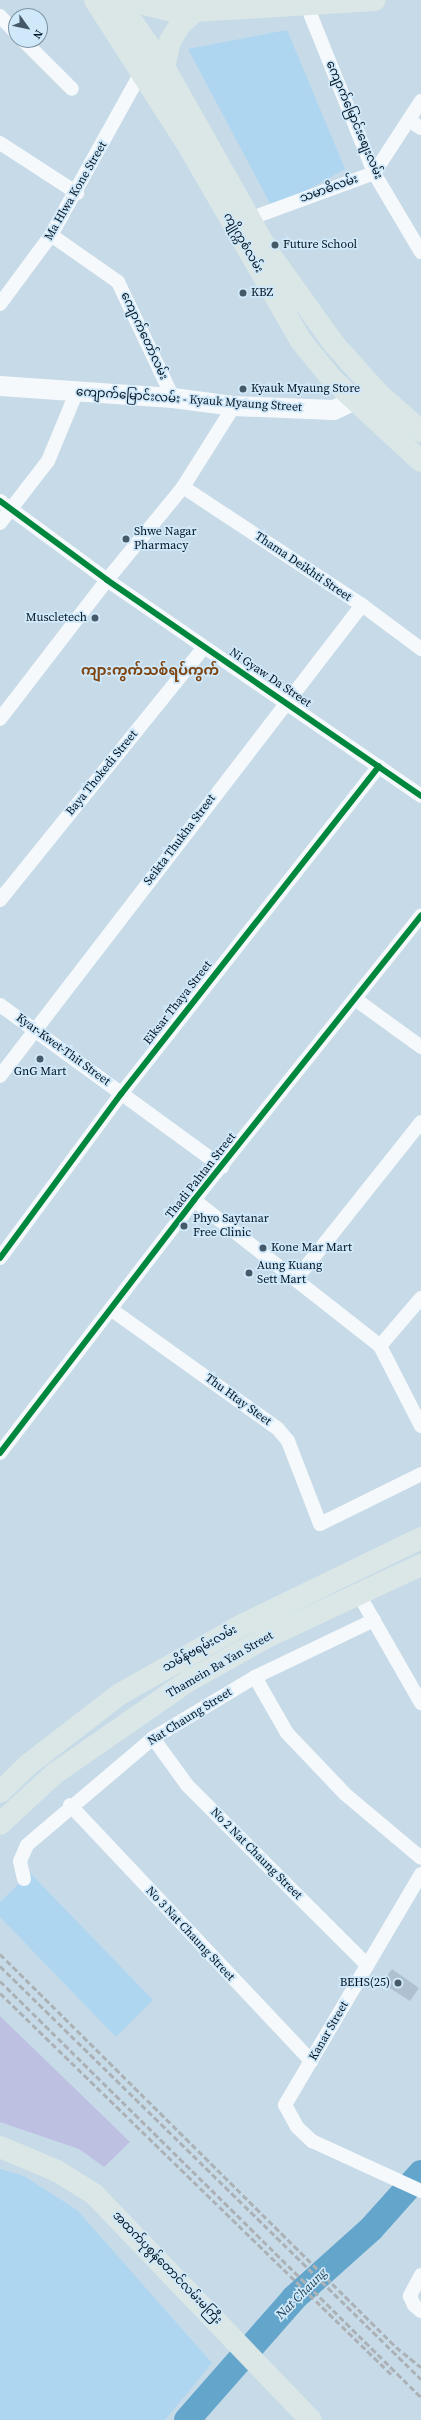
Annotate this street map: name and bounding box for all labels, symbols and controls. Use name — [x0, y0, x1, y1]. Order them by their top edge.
north arrow — [8, 8, 48, 48]
text: N — [29, 27, 46, 42]
street label: ကျောက်မြောင်းစျေးလမ်း — [323, 59, 385, 181]
street label: Ma Hlwa Kone Street — [42, 139, 110, 243]
street label: သမာဓိလမ်း — [298, 172, 360, 206]
street label: ကျိုက္ကစံလမ်း — [220, 210, 266, 276]
place label: Future School — [283, 238, 357, 252]
marker: Future School — [270, 240, 280, 250]
place label: KBZ — [251, 286, 273, 300]
marker: KBZ — [238, 288, 248, 298]
street label: ကျောက်တော်လမ်း — [117, 290, 171, 382]
place label: Kyauk Myaung Store — [251, 382, 360, 396]
marker: Kyauk Myaung Store — [238, 384, 248, 394]
street label: ကျောက်မြောင်းလမ်း - Kyauk Myaung Street — [76, 385, 302, 415]
place label: Shwe Nagar Pharmacy — [134, 525, 196, 553]
street label: Thama Deikhti Street — [252, 529, 354, 605]
marker: Shwe Nagar Pharmacy — [121, 534, 131, 544]
place label: Muscletech — [26, 611, 87, 625]
marker: Muscletech — [90, 613, 100, 623]
street label: Ni Gyaw Da Street — [226, 645, 314, 711]
district label: ကျားကွက်သစ်ရပ်ကွက် — [81, 662, 219, 678]
street label: Baya Thokedi Street — [63, 727, 141, 819]
street label: Seikta Thukha Street — [141, 792, 219, 888]
street label: Eiksar Thaya Street — [141, 958, 215, 1048]
street label: Kyar-Kwet-Thit Street — [13, 1011, 113, 1089]
marker: GnG Mart — [35, 1054, 45, 1064]
place label: GnG Mart — [14, 1065, 66, 1079]
street label: Thadi Pahtan Street — [163, 1130, 239, 1222]
place label: Phyo Saytanar Free Clinic — [193, 1212, 269, 1240]
marker: Phyo Saytanar Free Clinic — [178, 1220, 190, 1232]
place label: Kone Mar Mart — [271, 1241, 352, 1255]
marker: Kone Mar Mart — [258, 1243, 268, 1253]
place label: Aung Kuang Sett Mart — [257, 1259, 322, 1287]
marker: Aung Kuang Sett Mart — [244, 1268, 254, 1278]
street label: Thu Htay Steet — [202, 1371, 274, 1429]
street label: သမိန်ဗရမ်းလမ်း — [160, 1623, 240, 1675]
street label: Thamein Ba Yan Street — [164, 1628, 276, 1702]
street label: Nat Chaung Street — [145, 1685, 235, 1749]
street label: No 2 Nat Chaung Street — [207, 1805, 305, 1903]
street label: No 3 Nat Chaung Street — [143, 1884, 237, 1984]
place label: BEHS(25) — [340, 1976, 390, 1990]
marker: BEHS(25) — [393, 1978, 403, 1988]
street label: Kanar Street — [306, 1999, 352, 2063]
street label: အထက်ပုစွန်တောင်လမ်းမကြီး — [109, 2209, 225, 2327]
water label: Nat Chaung — [273, 2265, 331, 2323]

